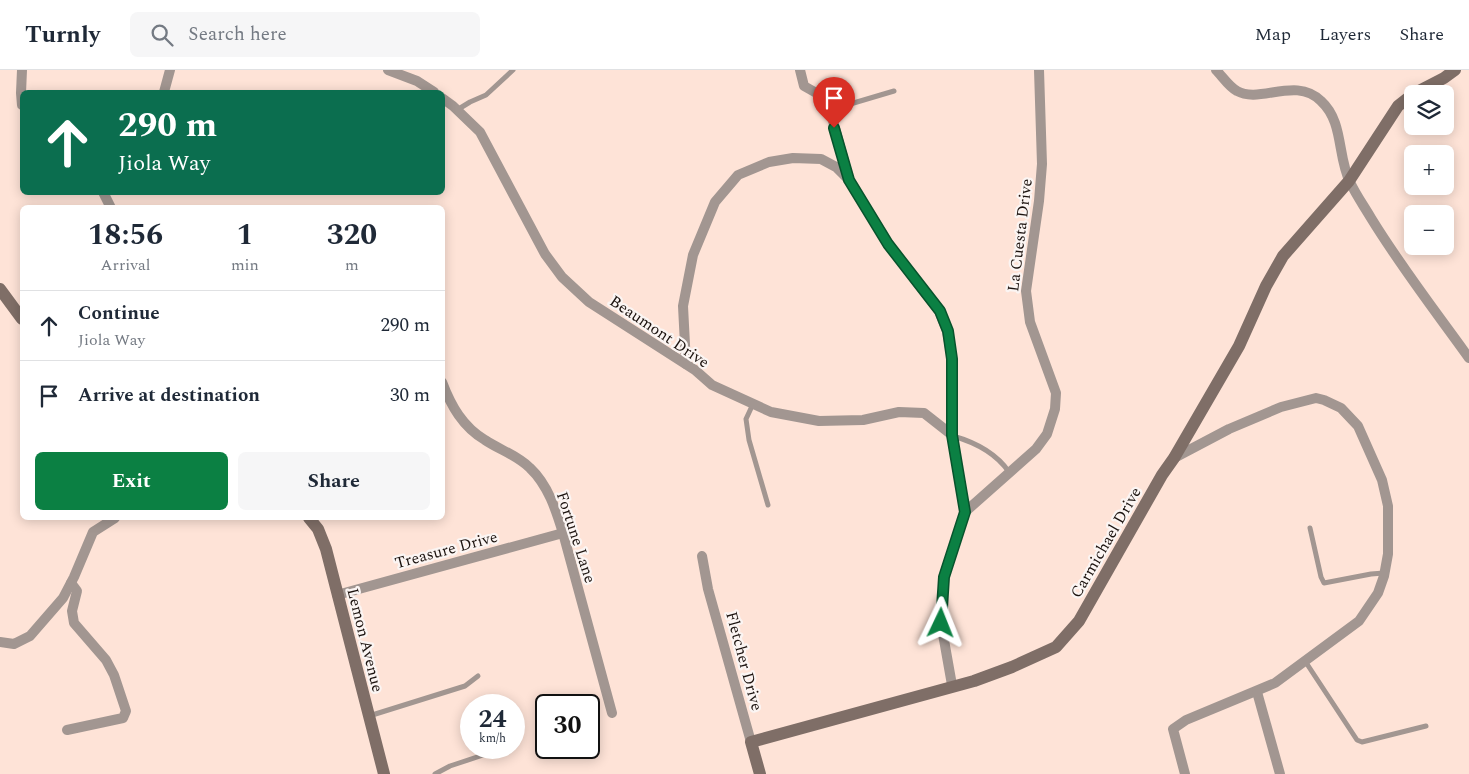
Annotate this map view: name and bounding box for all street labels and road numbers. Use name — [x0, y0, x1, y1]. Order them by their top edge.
street label: La Cuesta Drive — [1001, 177, 1039, 293]
street label: Beaumont Drive — [605, 289, 714, 374]
street label: Carmichael Drive — [1064, 482, 1147, 603]
street label: Fortune Lane — [550, 488, 602, 586]
street label: Treasure Drive — [392, 525, 500, 575]
street label: Lemon Avenue — [341, 586, 390, 695]
street label: Fletcher Drive — [719, 609, 769, 714]

